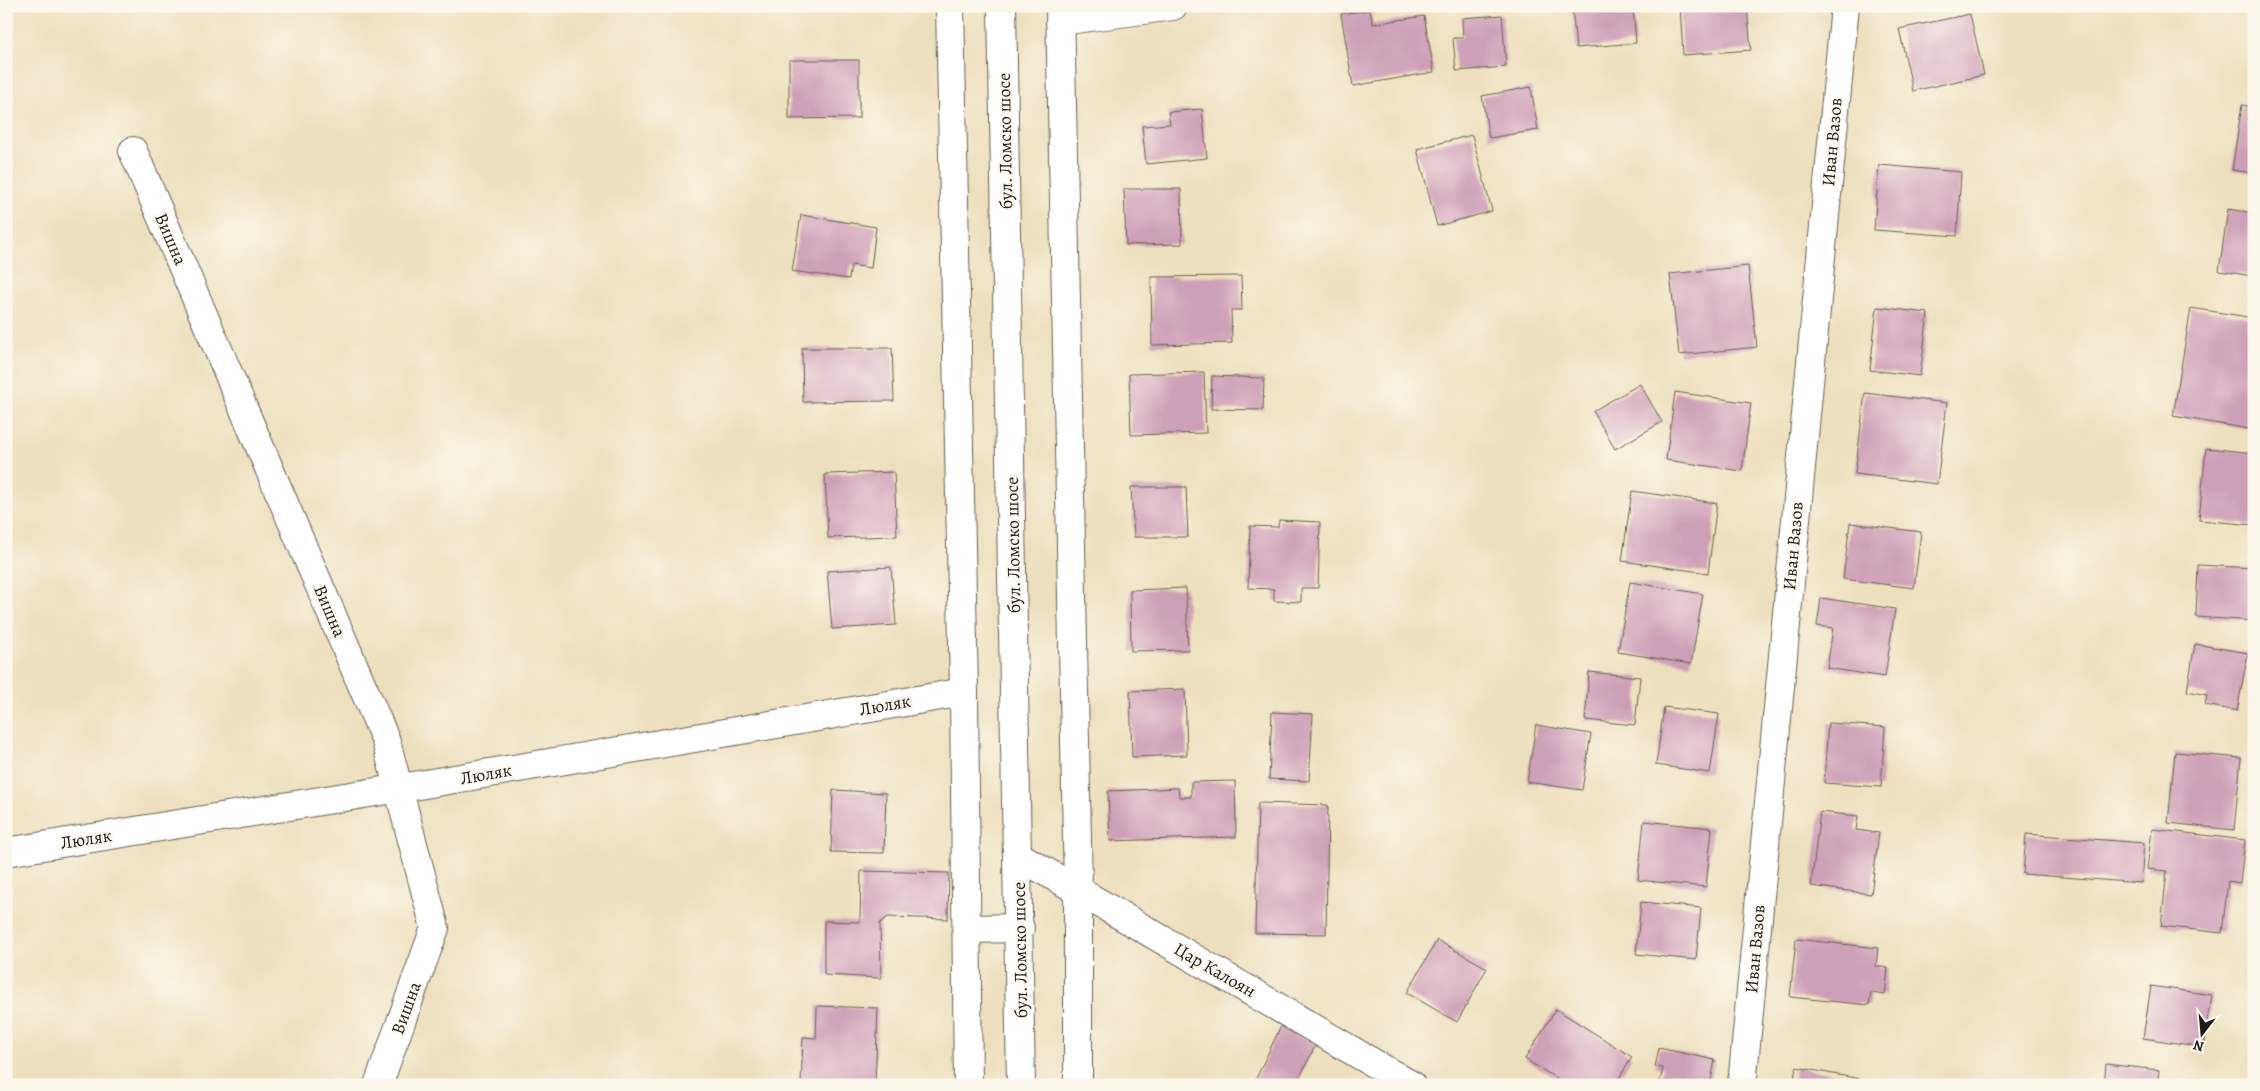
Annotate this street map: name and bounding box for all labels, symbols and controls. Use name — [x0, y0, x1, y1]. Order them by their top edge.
street label: бул. Ломско шосе — [992, 73, 1018, 209]
street label: Иван Вазов — [1816, 97, 1848, 187]
street label: Вишна — [149, 209, 193, 269]
street label: бул. Ломско шосе — [1000, 477, 1026, 613]
street label: Иван Вазов — [1777, 501, 1809, 591]
street label: Вишна — [308, 581, 352, 641]
street label: Люляк — [857, 689, 913, 721]
street label: Люляк — [458, 758, 514, 790]
street label: Люляк — [59, 823, 113, 855]
street label: бул. Ломско шосе — [1007, 882, 1033, 1018]
street label: Иван Вазов — [1739, 904, 1771, 994]
street label: Цар Калоян — [1170, 937, 1260, 1003]
street label: Вишна — [385, 978, 427, 1038]
north arrow — [2178, 1008, 2228, 1058]
text: N — [2191, 1035, 2206, 1057]

